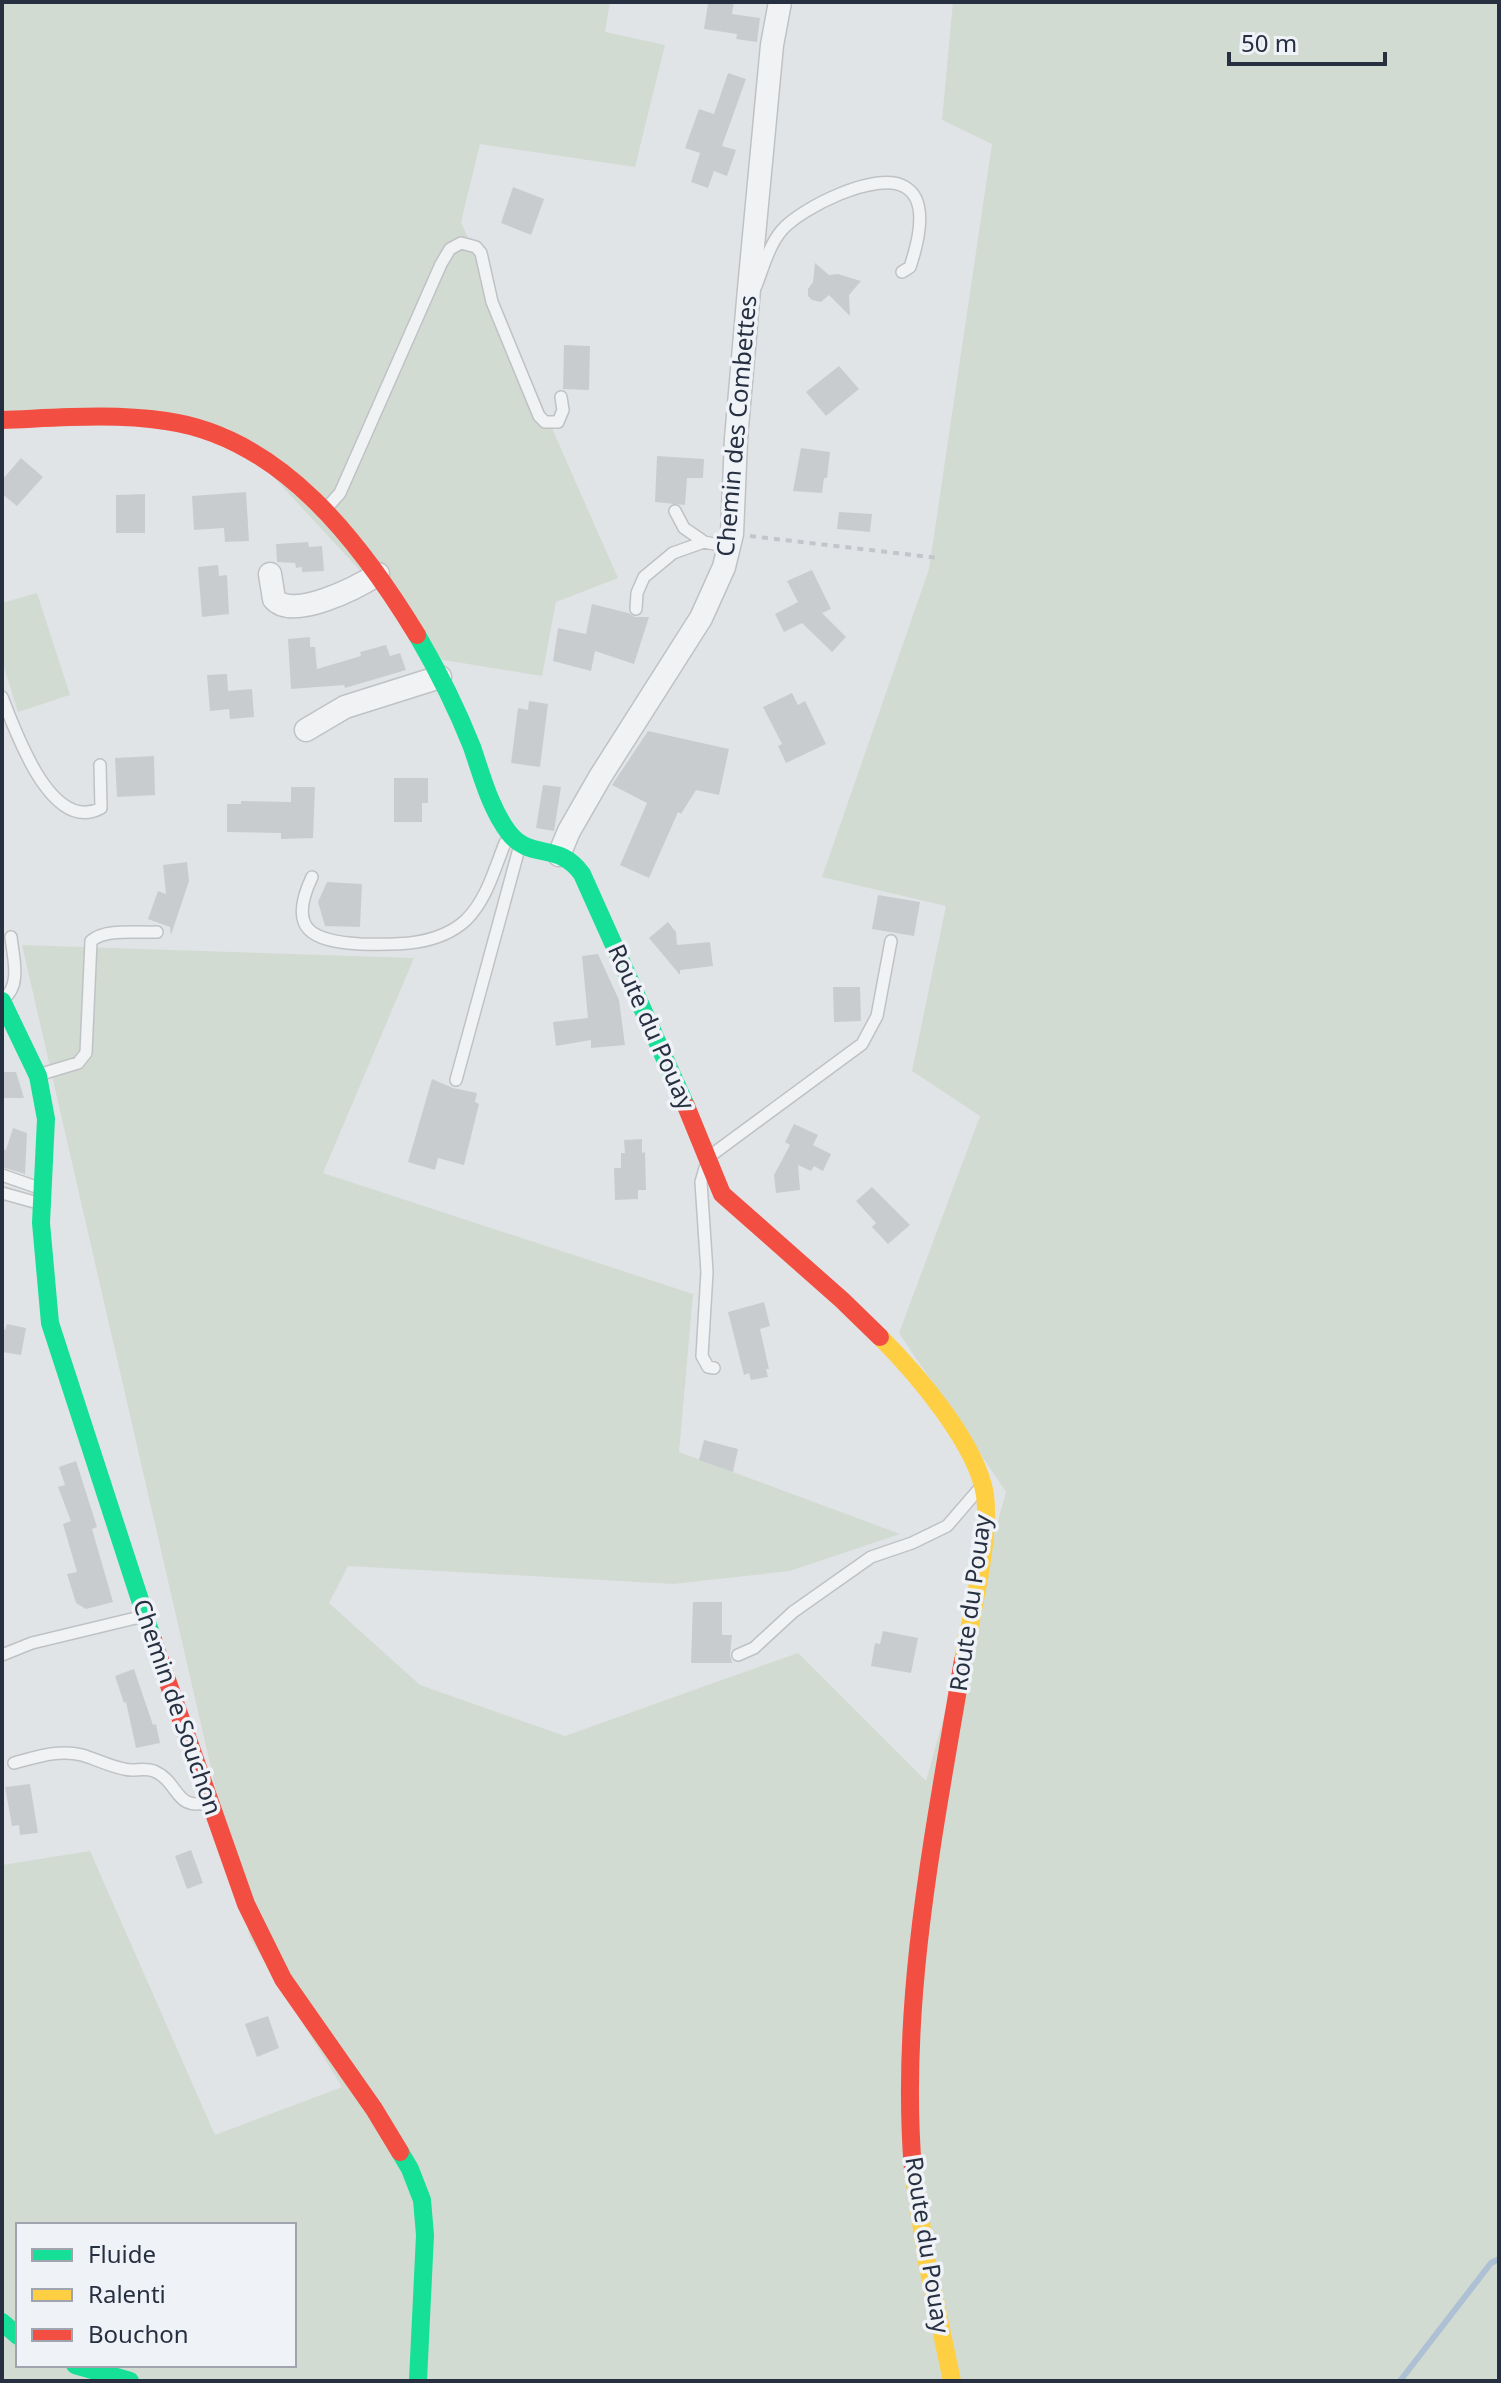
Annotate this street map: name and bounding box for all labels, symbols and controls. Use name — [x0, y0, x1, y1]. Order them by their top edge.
scale bar — [1229, 16, 1385, 66]
text: 50 m — [1241, 26, 1297, 59]
street label: Chemin des Combettes — [708, 294, 763, 558]
street label: Route du Pouay — [601, 938, 704, 1115]
street label: Route du Pouay — [941, 1512, 998, 1693]
street label: Chemin de Souchon — [126, 1594, 231, 1819]
street label: Route du Pouay — [898, 2154, 959, 2336]
legend — [16, 2223, 296, 2367]
text: Fluide — [88, 2237, 156, 2270]
text: Ralenti — [88, 2277, 166, 2310]
text: Bouchon — [88, 2317, 189, 2350]

